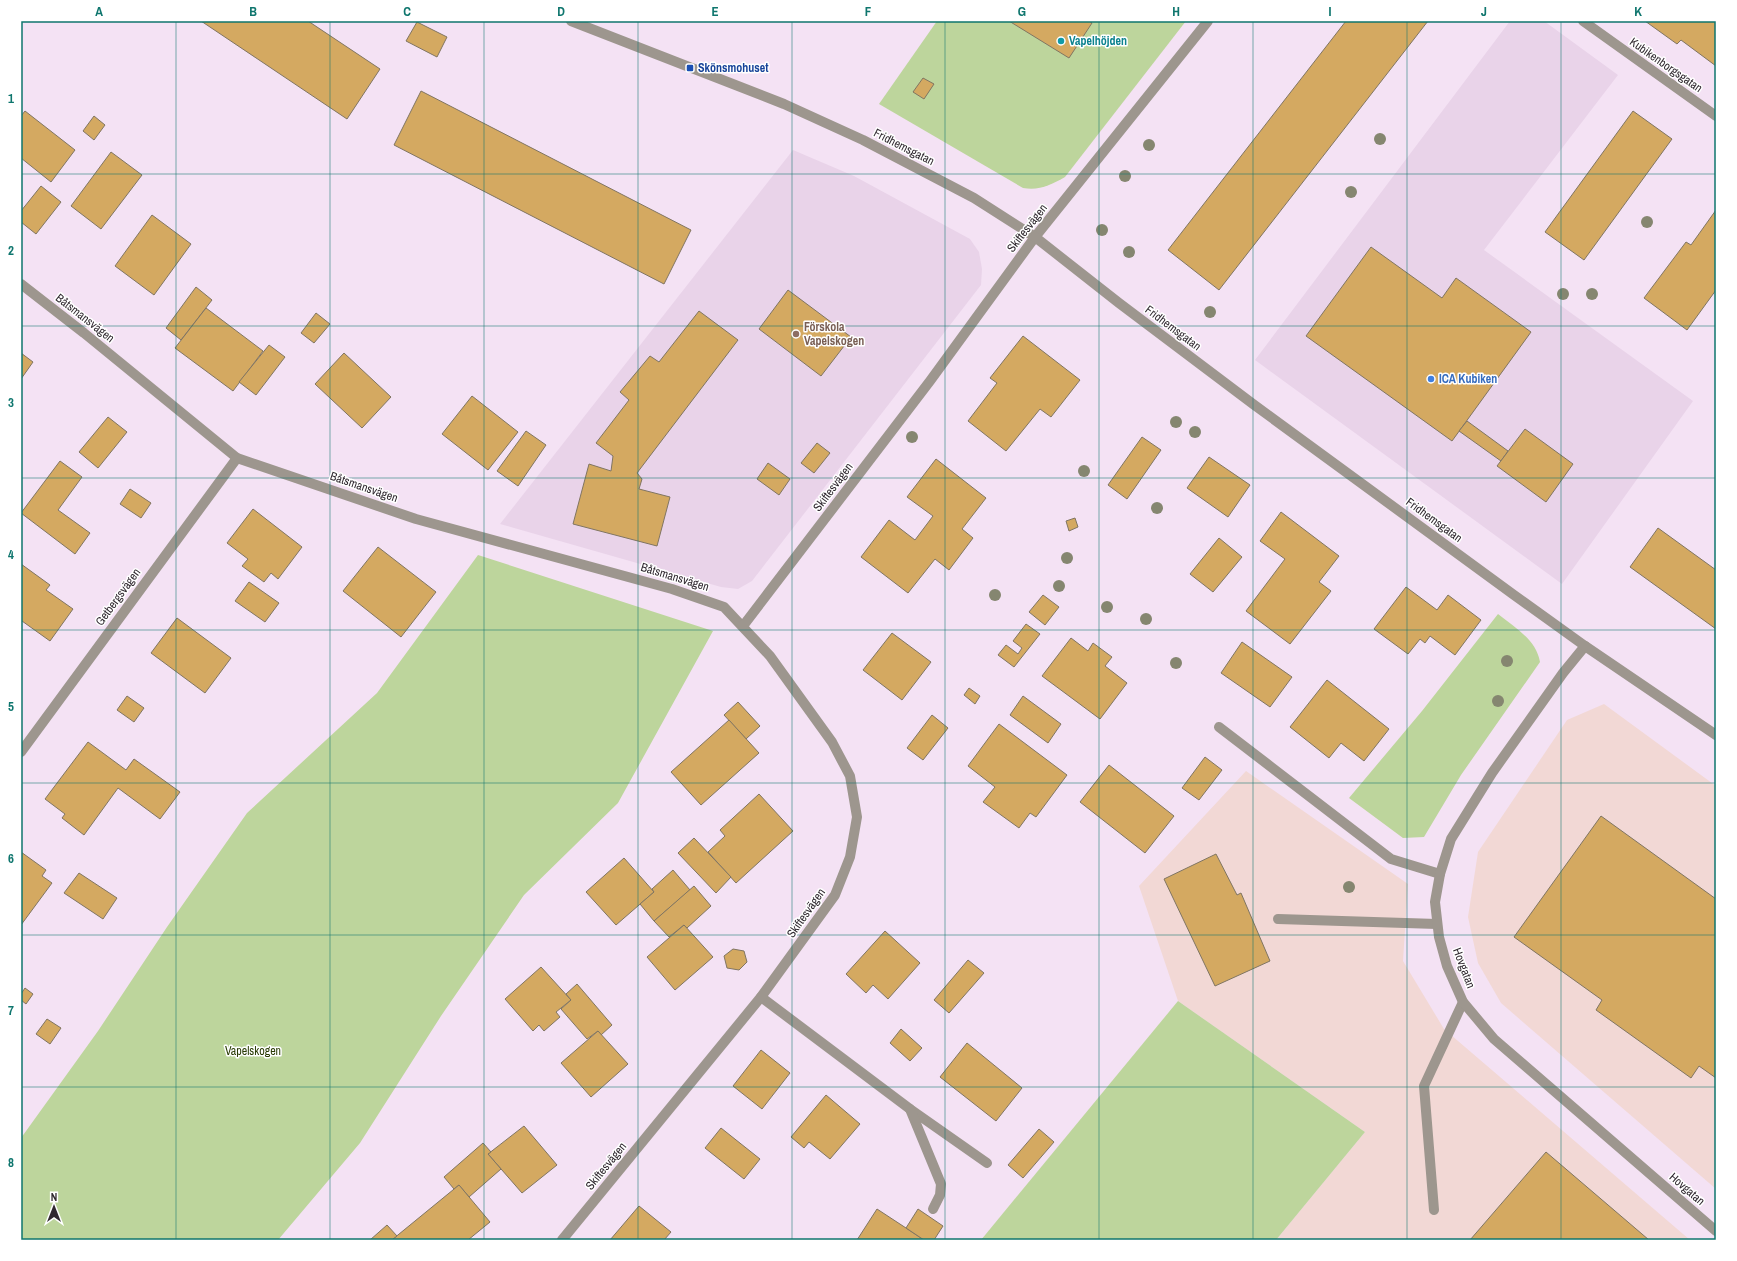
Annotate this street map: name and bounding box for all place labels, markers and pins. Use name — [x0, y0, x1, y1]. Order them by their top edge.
place label: Vapelhöjden — [1069, 33, 1127, 49]
marker: Vapelhöjden — [1056, 36, 1066, 46]
place label: Skönsmohuset — [698, 60, 769, 76]
marker: Skönsmohuset — [685, 63, 695, 73]
place label: Förskola Vapelskogen — [804, 319, 864, 349]
marker: Förskola Vapelskogen — [791, 329, 801, 339]
place label: ICA Kubiken — [1439, 371, 1497, 387]
marker: ICA Kubiken — [1426, 374, 1436, 384]

